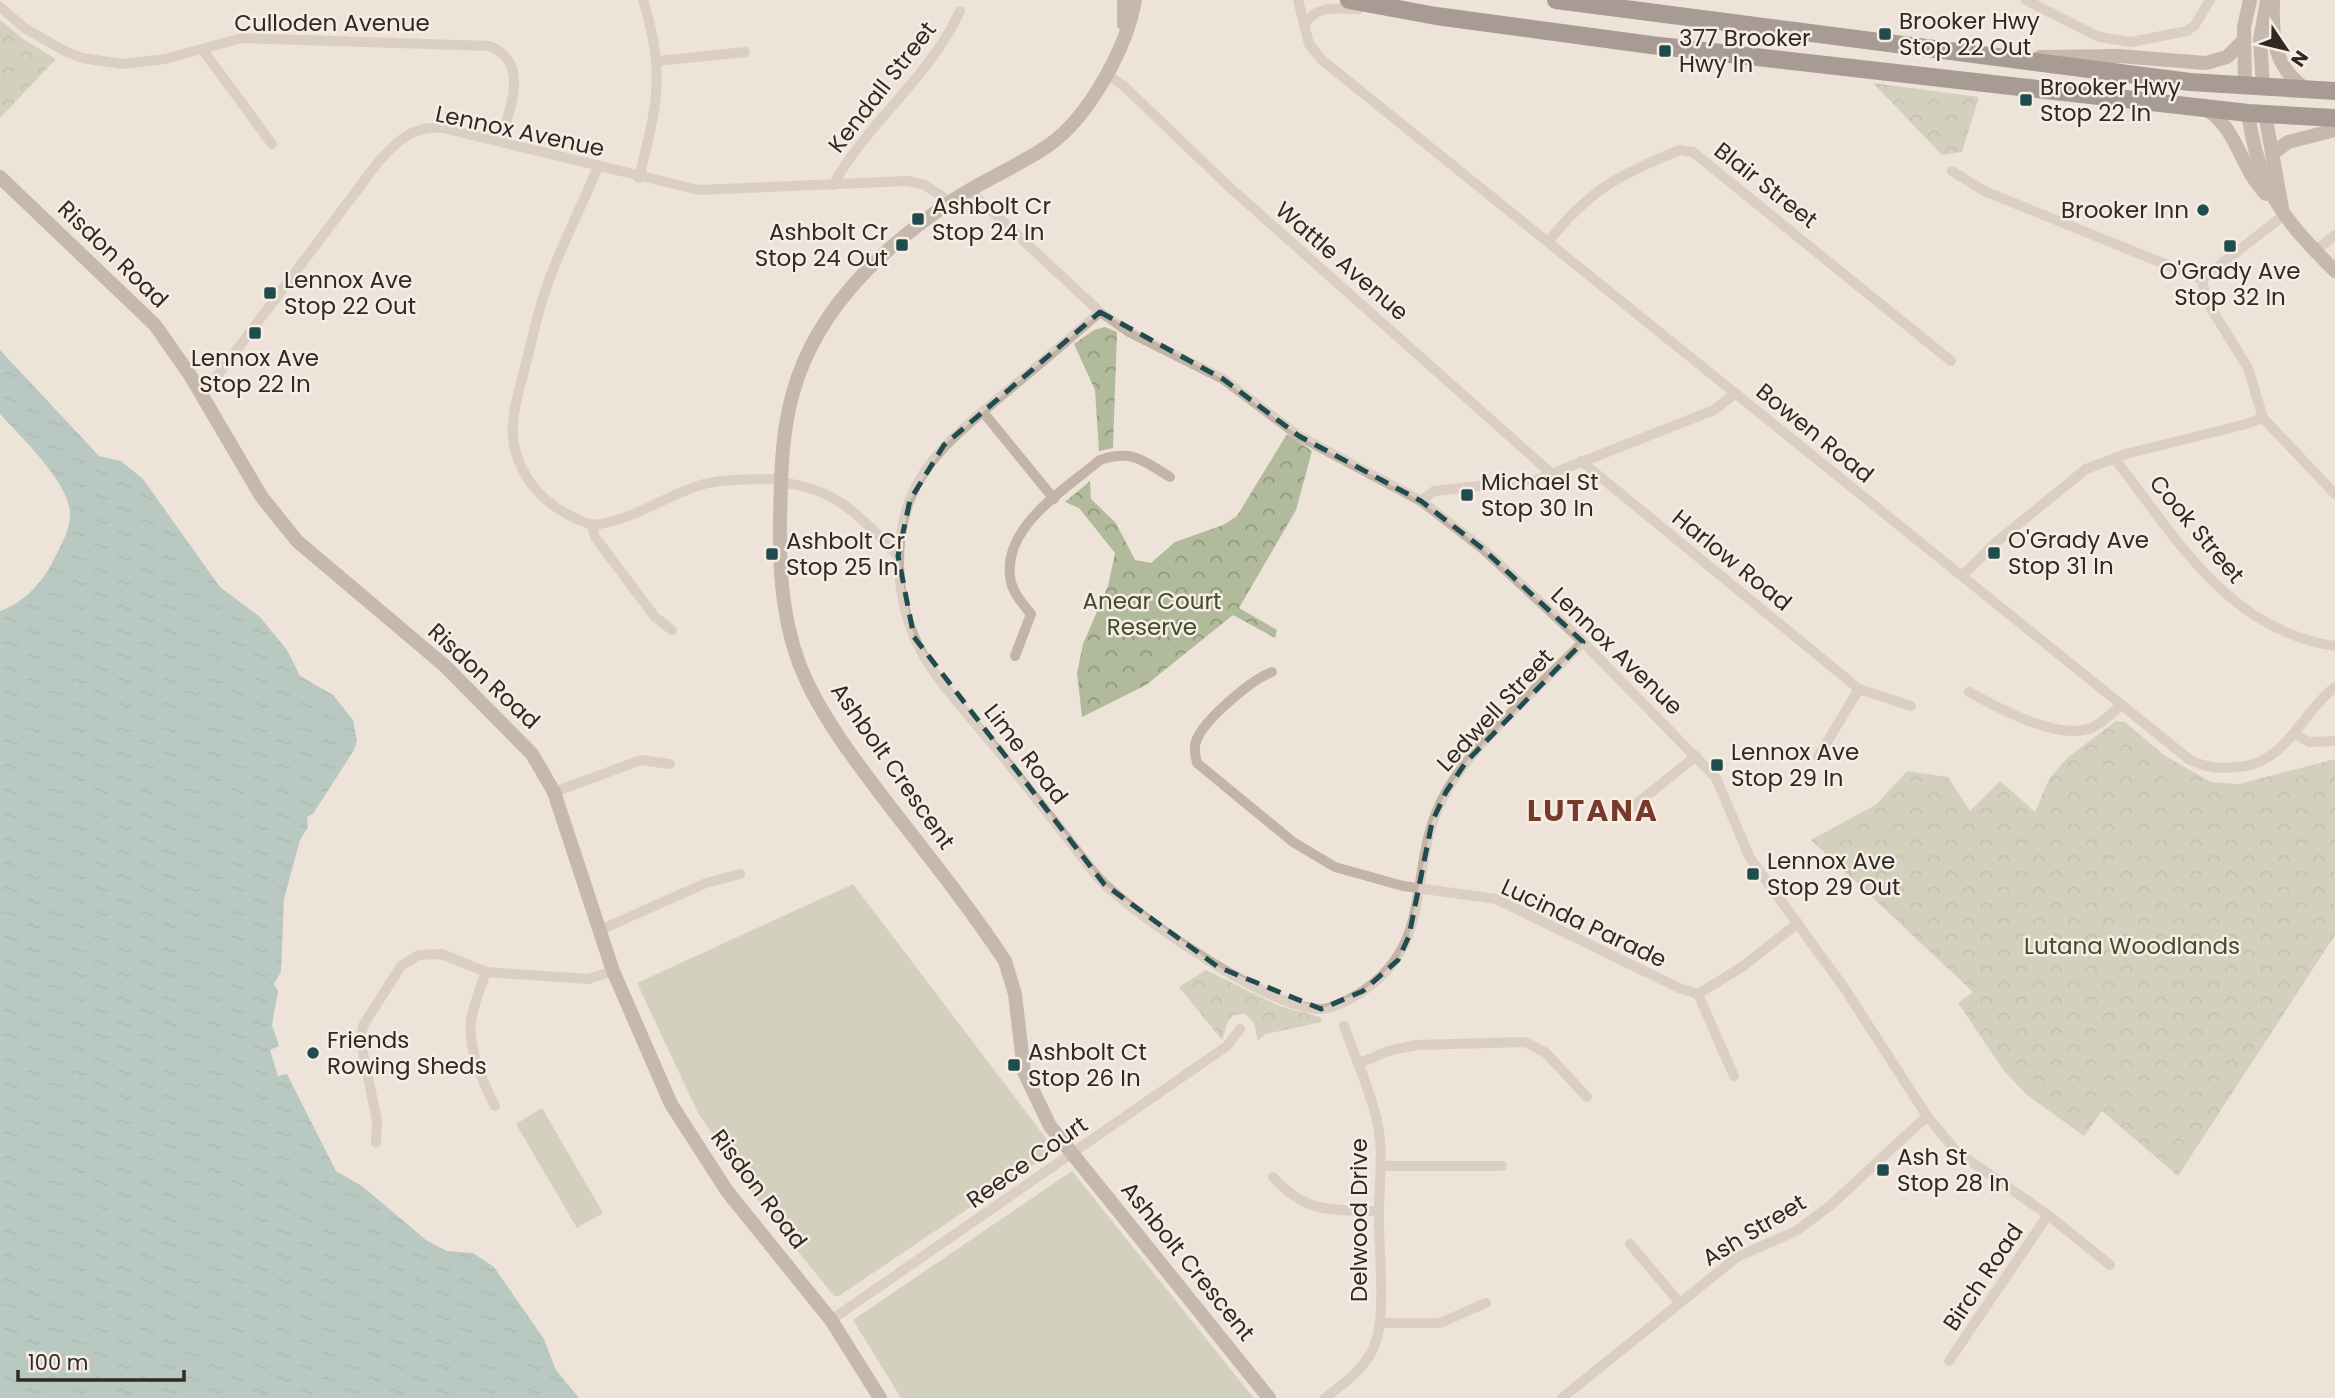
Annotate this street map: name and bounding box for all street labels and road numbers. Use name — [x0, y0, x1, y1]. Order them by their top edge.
street label: Culloden Avenue — [234, 7, 430, 39]
street label: Kendall Street — [821, 15, 943, 159]
street label: Lennox Avenue — [433, 97, 607, 165]
street label: Blair Street — [1708, 135, 1824, 235]
street label: Risdon Road — [51, 193, 175, 315]
street label: Wattle Avenue — [1268, 194, 1416, 328]
street label: Bowen Road — [1750, 376, 1880, 490]
street label: Cook Street — [2142, 468, 2252, 590]
street label: Harlow Road — [1665, 502, 1799, 618]
street label: Lennox Avenue — [1544, 580, 1690, 722]
street label: Risdon Road — [421, 616, 547, 736]
street label: Ledwell Street — [1430, 641, 1560, 779]
street label: Ashbolt Crescent — [824, 676, 962, 856]
street label: Lime Road — [977, 697, 1075, 811]
street label: Lucinda Parade — [1496, 871, 1672, 975]
street label: Reece Court — [960, 1108, 1094, 1216]
street label: Risdon Road — [703, 1122, 815, 1256]
street label: Delwood Drive — [1343, 1138, 1375, 1302]
street label: Ashbolt Crescent — [1114, 1175, 1262, 1347]
street label: Ash Street — [1696, 1186, 1812, 1274]
street label: Birch Road — [1935, 1217, 2031, 1337]

